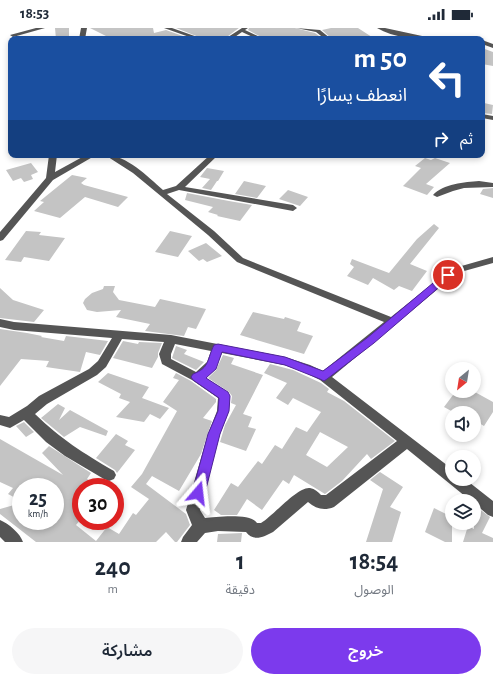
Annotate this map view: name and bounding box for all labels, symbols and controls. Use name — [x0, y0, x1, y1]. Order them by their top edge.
text: 18:53 — [20, 6, 49, 21]
text: 50 m — [353, 45, 407, 73]
icon: left — [421, 52, 473, 104]
text: انعطف يسارًا — [317, 87, 407, 105]
icon: right — [430, 128, 452, 150]
text: ثم — [460, 132, 473, 147]
pin — [431, 258, 465, 292]
icon: arrive — [437, 264, 459, 286]
north arrow — [445, 362, 481, 398]
map controls — [445, 362, 481, 530]
button: sound — [445, 406, 481, 442]
button: search — [445, 450, 481, 486]
position arrow — [177, 472, 219, 514]
speed limit sign: 30 — [72, 478, 124, 530]
text: 25 — [29, 489, 47, 509]
button: layers — [445, 494, 481, 530]
text: km/h — [28, 509, 48, 519]
text: 1 — [236, 550, 245, 574]
text: 18:54 — [350, 550, 398, 574]
text: 240 — [95, 556, 131, 580]
text: m — [108, 583, 118, 596]
text: دقيقة — [225, 584, 255, 597]
text: الوصول — [354, 584, 394, 597]
button: مشاركة — [12, 628, 243, 674]
button: خروج — [251, 628, 481, 674]

